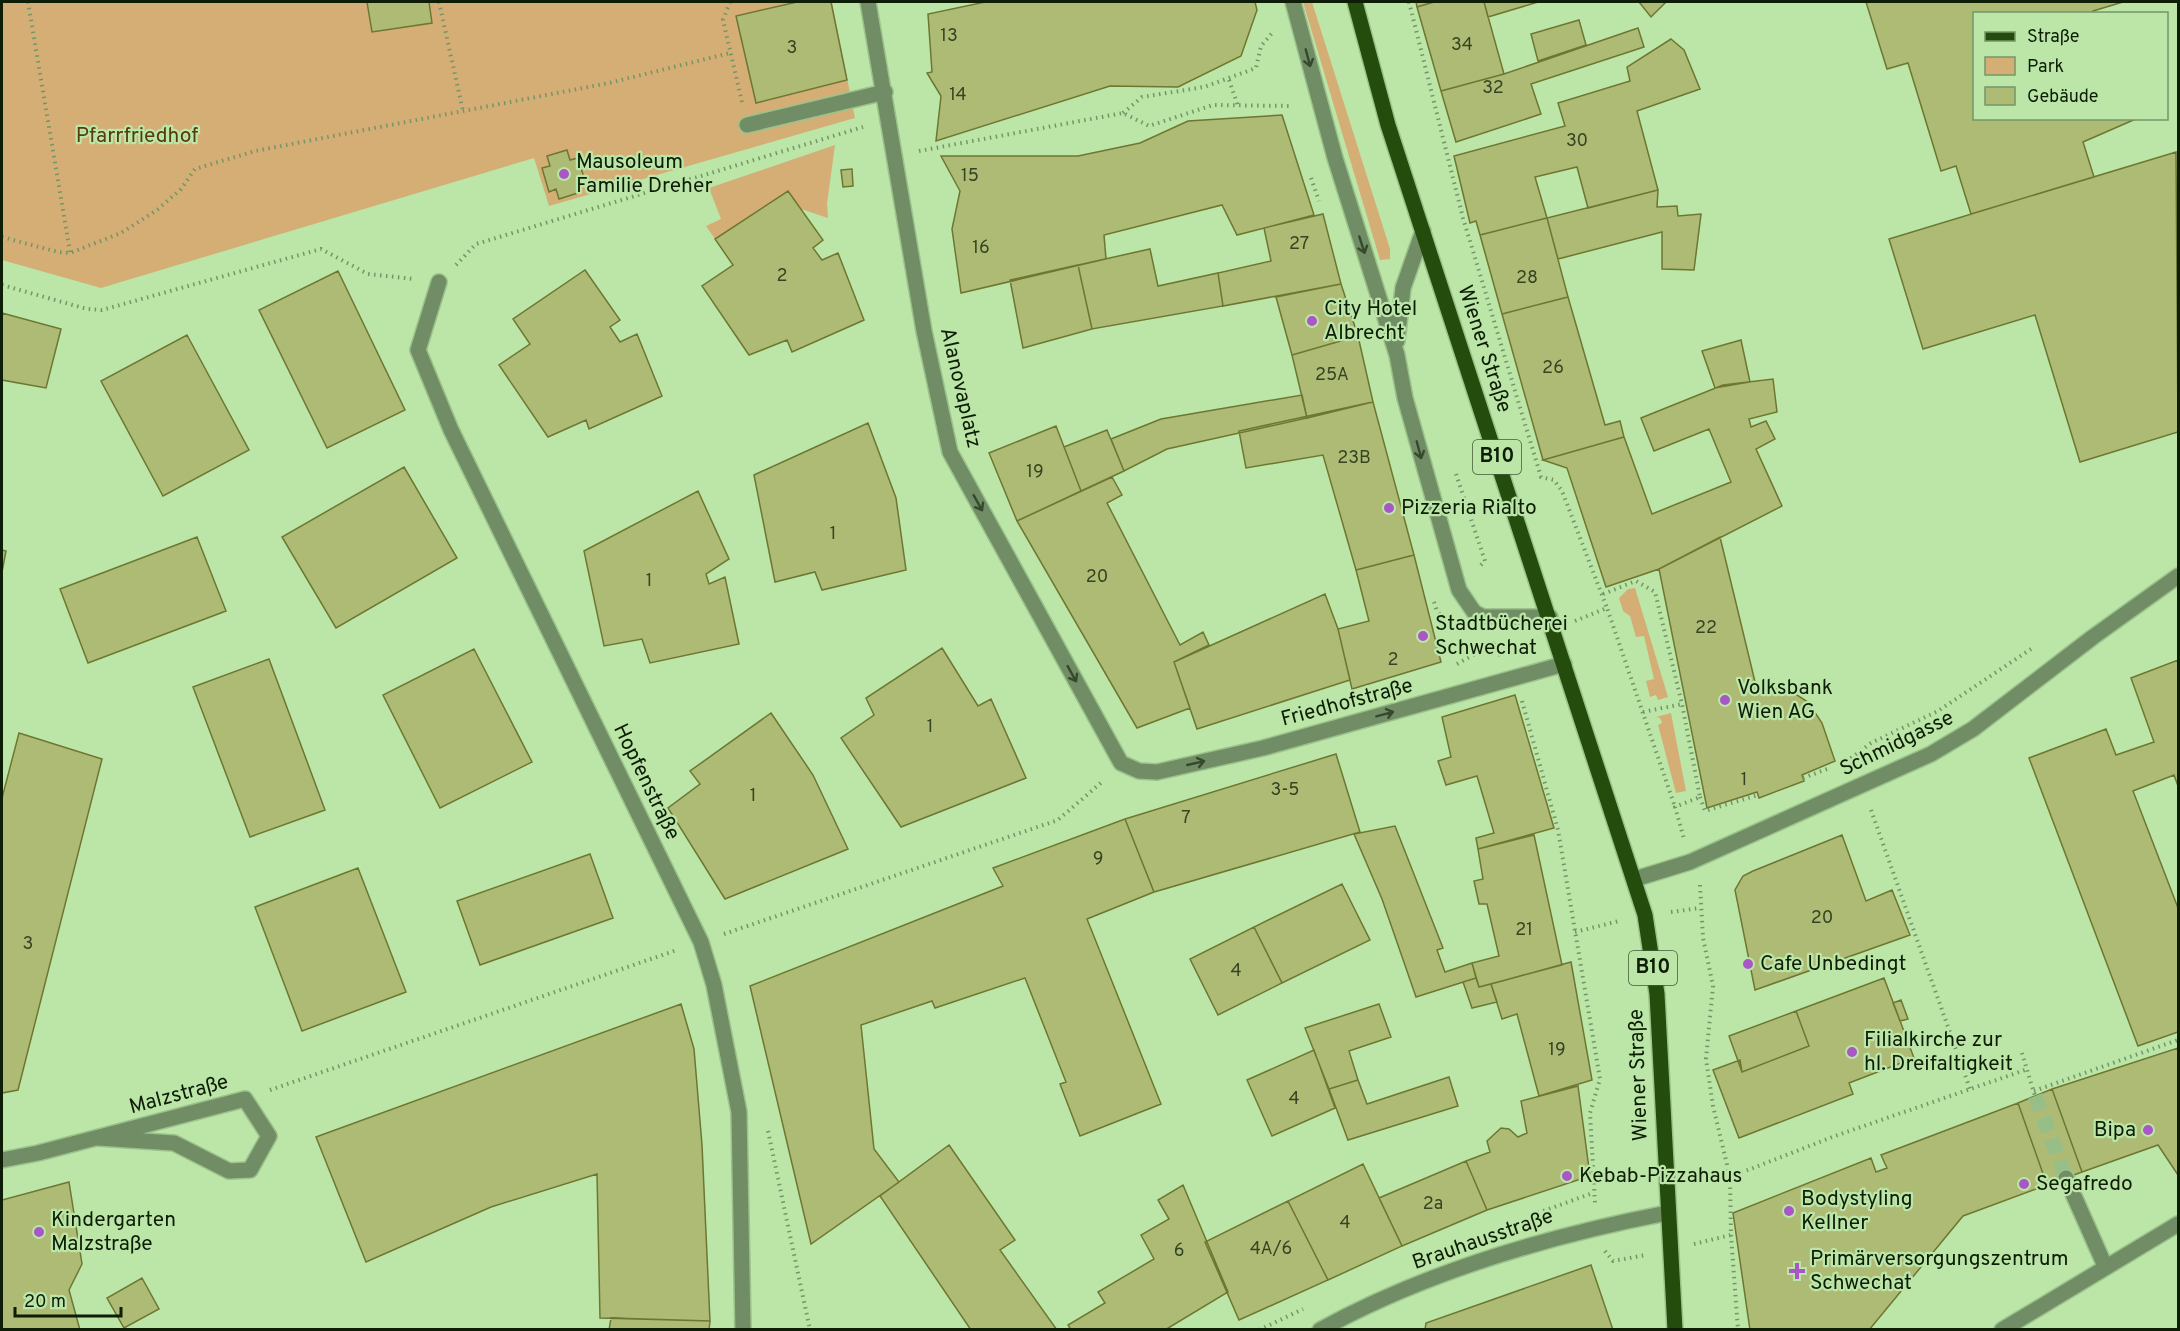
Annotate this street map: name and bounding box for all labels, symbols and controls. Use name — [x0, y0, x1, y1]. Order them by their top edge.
legend — [1973, 12, 2168, 120]
house number: 13 — [940, 25, 958, 48]
text: Straße — [2027, 26, 2079, 49]
house number: 34 — [1451, 34, 1473, 57]
house number: 3 — [787, 37, 797, 60]
one-way arrow — [1303, 48, 1315, 67]
text: Park — [2027, 56, 2064, 79]
house number: 32 — [1482, 77, 1504, 100]
house number: 14 — [949, 84, 967, 107]
text: Gebäude — [2027, 86, 2099, 109]
park label: Pfarrfriedhof — [76, 123, 198, 150]
house number: 30 — [1566, 130, 1588, 153]
place label: Mausoleum Familie Dreher — [576, 149, 713, 200]
house number: 15 — [961, 165, 979, 188]
marker: Mausoleum Familie Dreher — [557, 167, 571, 181]
house number: 27 — [1289, 233, 1309, 256]
one-way arrow — [1358, 235, 1369, 254]
house number: 16 — [972, 237, 990, 260]
house number: 2 — [776, 265, 788, 288]
house number: 28 — [1516, 267, 1538, 290]
street label: Wiener Straße — [1451, 282, 1517, 416]
place label: City Hotel Albrecht — [1324, 296, 1417, 347]
marker: City Hotel Albrecht — [1305, 314, 1319, 328]
street label: Alanovaplatz — [933, 325, 987, 451]
house number: 26 — [1542, 357, 1564, 380]
house number: 25A — [1315, 364, 1349, 387]
one-way arrow — [1414, 440, 1426, 459]
road number: B10 — [1473, 440, 1521, 474]
house number: 23B — [1337, 447, 1371, 470]
house number: 19 — [1026, 461, 1044, 484]
one-way arrow — [972, 494, 984, 511]
place label: Pizzeria Rialto — [1401, 495, 1537, 522]
marker: Pizzeria Rialto — [1382, 501, 1396, 515]
house number: 1 — [830, 523, 836, 546]
house number: 20 — [1086, 566, 1108, 589]
house number: 1 — [646, 570, 652, 593]
place label: Stadtbücherei Schwechat — [1435, 611, 1568, 662]
house number: 22 — [1695, 617, 1717, 640]
marker: Stadtbücherei Schwechat — [1416, 629, 1430, 643]
house number: 2 — [1387, 649, 1399, 672]
one-way arrow — [1066, 665, 1078, 682]
street label: Friedhofstraße — [1278, 672, 1416, 734]
place label: Volksbank Wien AG — [1737, 675, 1833, 726]
marker: Volksbank Wien AG — [1718, 693, 1732, 707]
street label: Schmidgasse — [1836, 705, 1958, 783]
one-way arrow — [1375, 708, 1394, 719]
house number: 1 — [927, 716, 933, 739]
street label: Hopfenstraße — [606, 719, 686, 845]
one-way arrow — [1186, 757, 1205, 768]
house number: 1 — [1741, 769, 1747, 792]
house number: 3-5 — [1270, 779, 1300, 802]
house number: 1 — [750, 785, 756, 808]
house number: 7 — [1181, 807, 1191, 830]
house number: 9 — [1093, 848, 1103, 871]
house number: 20 — [1811, 907, 1833, 930]
house number: 21 — [1515, 919, 1533, 942]
house number: 3 — [23, 933, 33, 956]
road number: B10 — [1629, 951, 1677, 985]
place label: Cafe Unbedingt — [1760, 951, 1906, 978]
marker: Cafe Unbedingt — [1741, 957, 1755, 971]
house number: 4 — [1230, 960, 1242, 983]
street label: Wiener Straße — [1623, 1008, 1655, 1142]
place label: Filialkirche zur hl. Dreifaltigkeit — [1864, 1027, 2013, 1078]
house number: 19 — [1548, 1039, 1566, 1062]
marker: Filialkirche zur hl. Dreifaltigkeit — [1845, 1045, 1859, 1059]
street label: Malzstraße — [126, 1069, 232, 1121]
house number: 4 — [1288, 1088, 1300, 1111]
place label: Bipa — [2094, 1117, 2136, 1144]
marker: Bipa — [2141, 1123, 2155, 1137]
place label: Kebab-Pizzahaus — [1579, 1163, 1742, 1190]
marker: Kebab-Pizzahaus — [1560, 1169, 1574, 1183]
place label: Segafredo — [2036, 1171, 2133, 1198]
marker: Segafredo — [2017, 1177, 2031, 1191]
place label: Bodystyling Kellner — [1801, 1186, 1913, 1237]
house number: 2a — [1423, 1193, 1443, 1216]
street label: Brauhausstraße — [1409, 1203, 1557, 1277]
marker: Bodystyling Kellner — [1782, 1204, 1796, 1218]
place label: Kindergarten Malzstraße — [51, 1207, 176, 1258]
house number: 4 — [1339, 1212, 1351, 1235]
marker: Kindergarten Malzstraße — [32, 1225, 46, 1239]
house number: 4A/6 — [1250, 1238, 1292, 1261]
house number: 6 — [1174, 1240, 1184, 1263]
place label: Primärversorgungszentrum Schwechat — [1810, 1246, 2068, 1297]
marker: Primärversorgungszentrum Schwechat — [1788, 1262, 1806, 1280]
scale bar — [15, 1280, 122, 1318]
text: 20 m — [24, 1291, 66, 1314]

